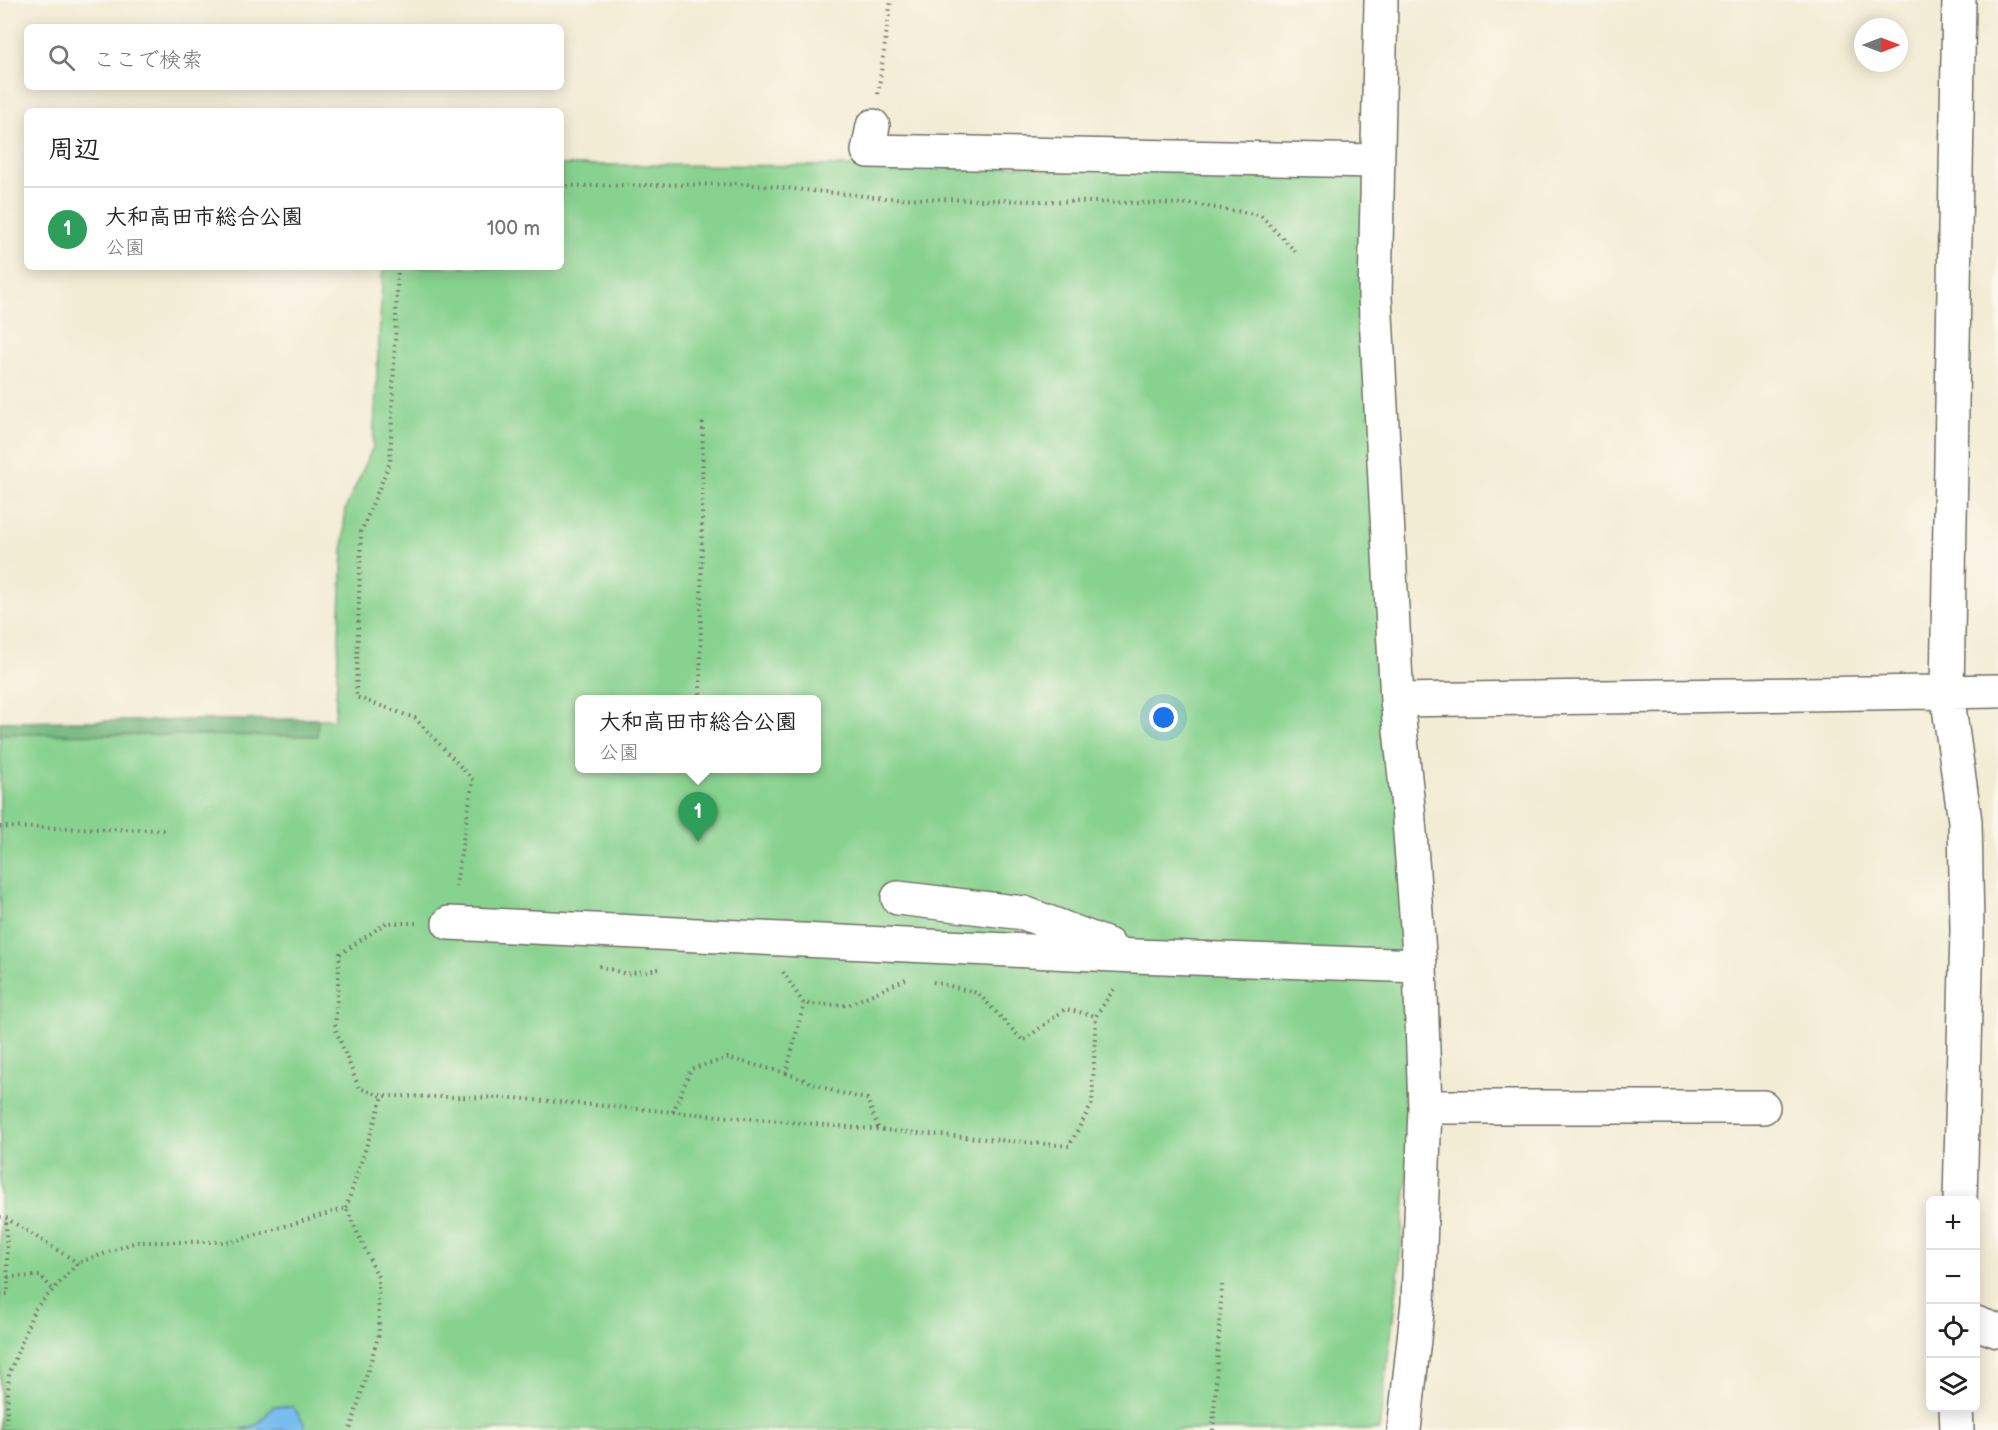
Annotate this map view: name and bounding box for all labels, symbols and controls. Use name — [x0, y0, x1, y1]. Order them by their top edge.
north arrow — [1854, 18, 1908, 72]
search box — [24, 24, 564, 90]
icon: search — [45, 41, 78, 74]
text: ここで検索 — [93, 47, 203, 74]
text: 周辺 — [48, 135, 100, 166]
text: 大和高田市総合公園 — [105, 204, 303, 231]
text: 1 — [63, 217, 72, 241]
text: 100 m — [487, 217, 540, 241]
text: 公園 — [105, 236, 145, 260]
popup — [575, 695, 821, 773]
your location — [1149, 703, 1178, 732]
text: 大和高田市総合公園 — [599, 709, 797, 736]
text: 公園 — [599, 741, 639, 765]
pin: 1 — [678, 792, 718, 842]
map controls — [1926, 1196, 1980, 1412]
button: + — [1926, 1196, 1980, 1250]
button: − — [1926, 1250, 1980, 1304]
button: locate — [1926, 1304, 1980, 1358]
button: layers — [1926, 1358, 1980, 1412]

